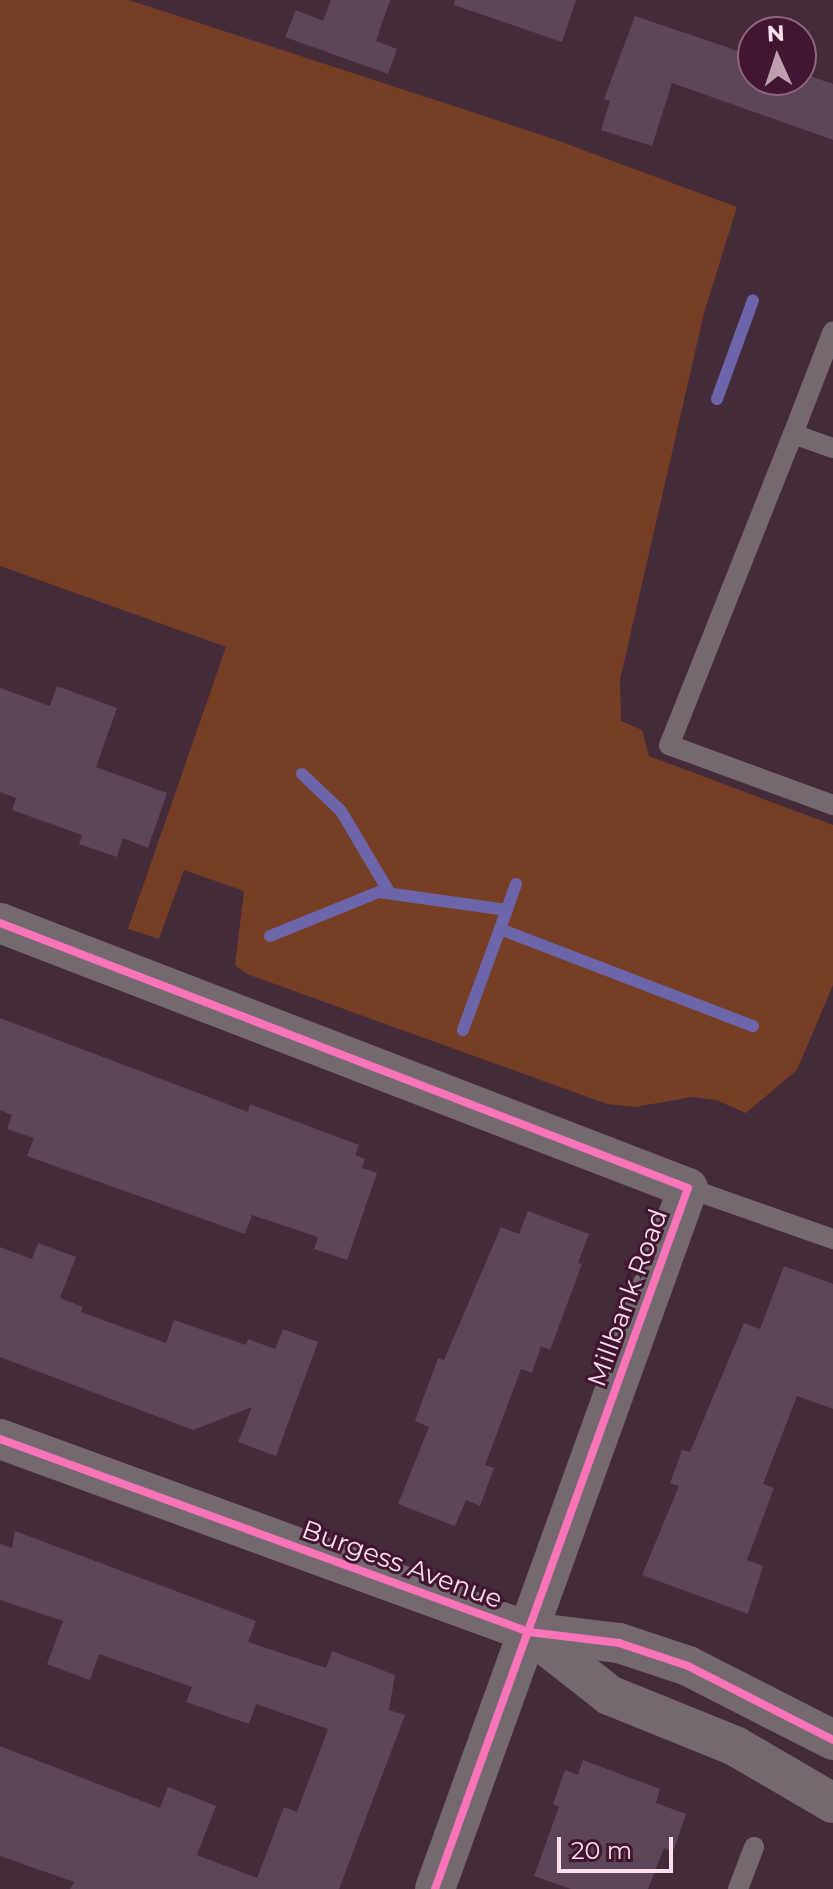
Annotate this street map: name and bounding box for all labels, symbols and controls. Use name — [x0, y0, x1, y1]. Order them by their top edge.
north arrow — [737, 16, 817, 96]
text: N — [766, 20, 785, 47]
street label: Millbank Road — [581, 1205, 675, 1391]
street label: Burgess Avenue — [298, 1514, 506, 1616]
scale bar — [561, 1821, 677, 1871]
text: 20 m — [571, 1836, 632, 1865]

